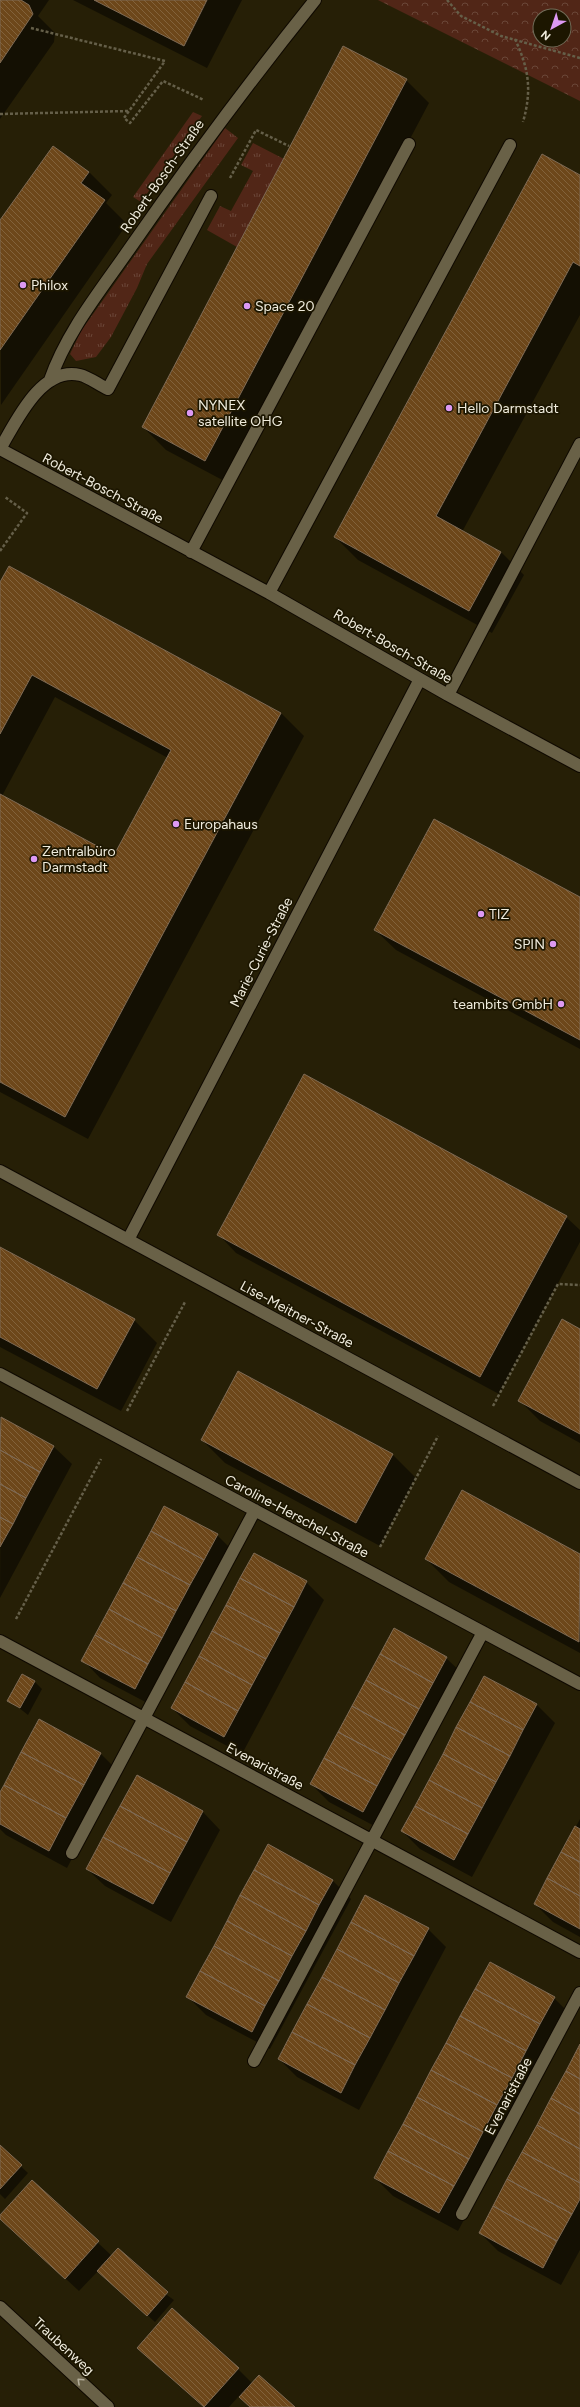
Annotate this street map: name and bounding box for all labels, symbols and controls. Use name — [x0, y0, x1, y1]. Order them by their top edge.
north arrow — [532, 8, 572, 48]
text: N — [538, 28, 553, 43]
street label: Robert-Bosch-Straße — [117, 116, 208, 236]
place label: Philox — [31, 277, 68, 294]
marker: Philox — [18, 280, 28, 290]
place label: Space 20 — [255, 298, 315, 315]
marker: Space 20 — [242, 301, 252, 311]
place label: NYNEX satellite OHG — [198, 397, 283, 430]
place label: Hello Darmstadt — [457, 400, 559, 417]
marker: Hello Darmstadt — [444, 403, 454, 413]
marker: NYNEX satellite OHG — [185, 408, 195, 418]
street label: Robert-Bosch-Straße — [39, 449, 166, 528]
street label: Robert-Bosch-Straße — [330, 605, 455, 688]
place label: Europahaus — [184, 816, 258, 833]
marker: Europahaus — [171, 819, 181, 829]
place label: Zentralbüro Darmstadt — [42, 843, 116, 876]
marker: Zentralbüro Darmstadt — [29, 854, 39, 864]
street label: Marie-Curie-Straße — [226, 894, 297, 1010]
place label: TIZ — [489, 906, 510, 923]
marker: TIZ — [476, 909, 486, 919]
place label: SPIN — [514, 936, 545, 953]
marker: SPIN — [548, 939, 558, 949]
place label: teambits GmbH — [453, 996, 553, 1013]
marker: teambits GmbH — [556, 999, 566, 1009]
street label: Lise-Meitner-Straße — [237, 1277, 357, 1352]
street label: Caroline-Herschel-Straße — [222, 1471, 372, 1562]
street label: Evenaristraße — [223, 1739, 307, 1794]
street label: Evenaristraße — [481, 2054, 536, 2138]
street label: Traubenweg — [30, 2314, 98, 2379]
one-way arrow — [77, 2378, 84, 2385]

